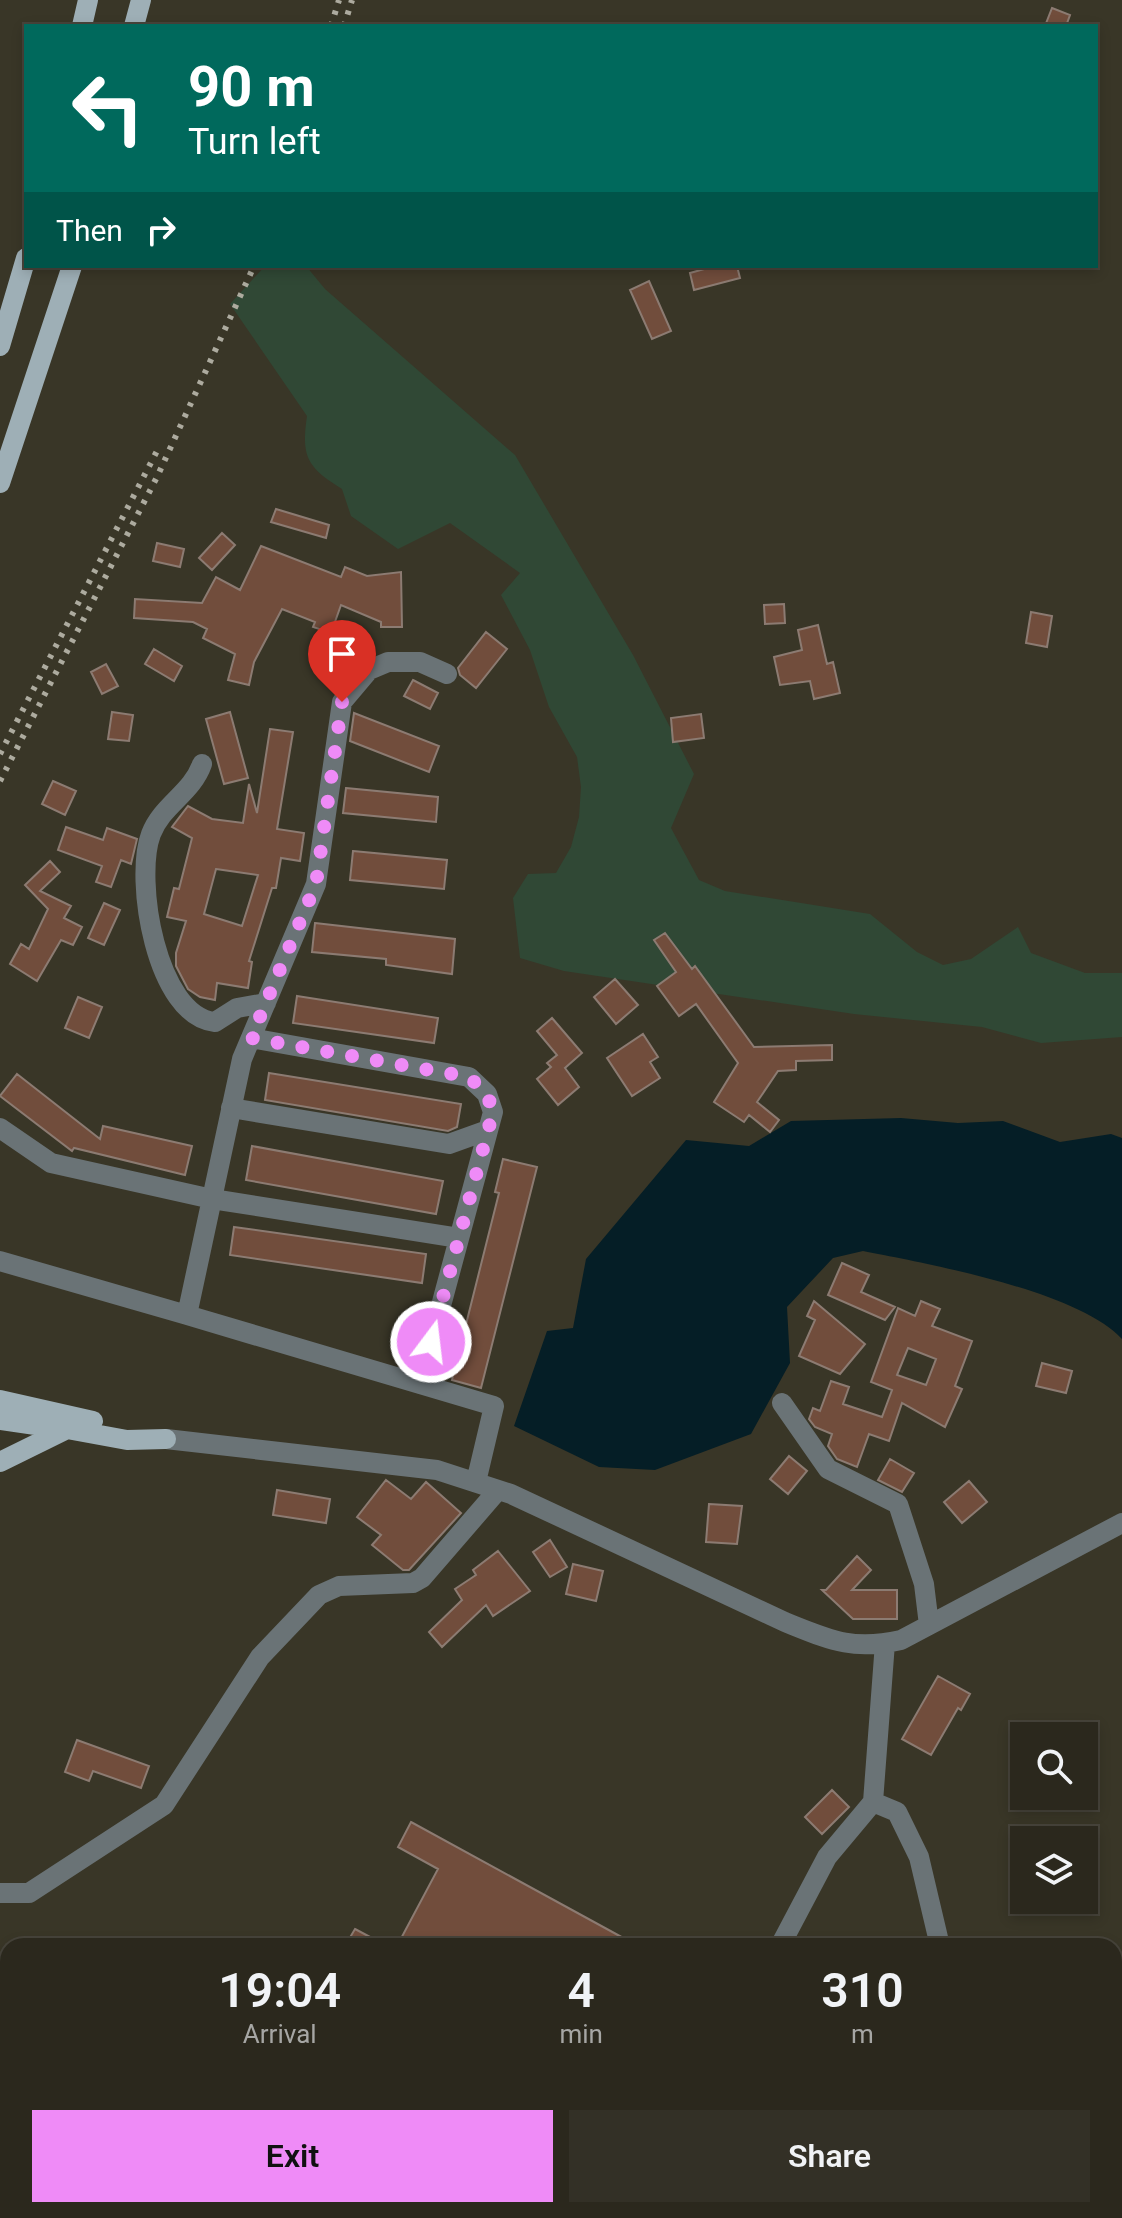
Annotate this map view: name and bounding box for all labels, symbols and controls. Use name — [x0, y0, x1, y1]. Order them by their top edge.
text: 90 m — [188, 54, 315, 120]
icon: left — [56, 56, 160, 160]
text: Turn left — [188, 121, 321, 163]
icon: right — [139, 208, 183, 252]
text: Then — [56, 213, 123, 248]
pin — [308, 620, 376, 702]
icon: arrive — [320, 632, 364, 676]
position arrow — [389, 1300, 473, 1384]
map controls — [1010, 1722, 1098, 1914]
button: search — [1010, 1722, 1098, 1810]
button: layers — [1010, 1826, 1098, 1914]
text: 19:04 — [218, 1962, 341, 2019]
text: 4 — [568, 1962, 595, 2019]
text: 310 — [821, 1962, 904, 2019]
text: Arrival — [243, 2019, 317, 2049]
text: min — [559, 2019, 603, 2049]
text: m — [851, 2019, 874, 2049]
button: Exit — [32, 2110, 553, 2202]
button: Share — [569, 2110, 1090, 2202]

